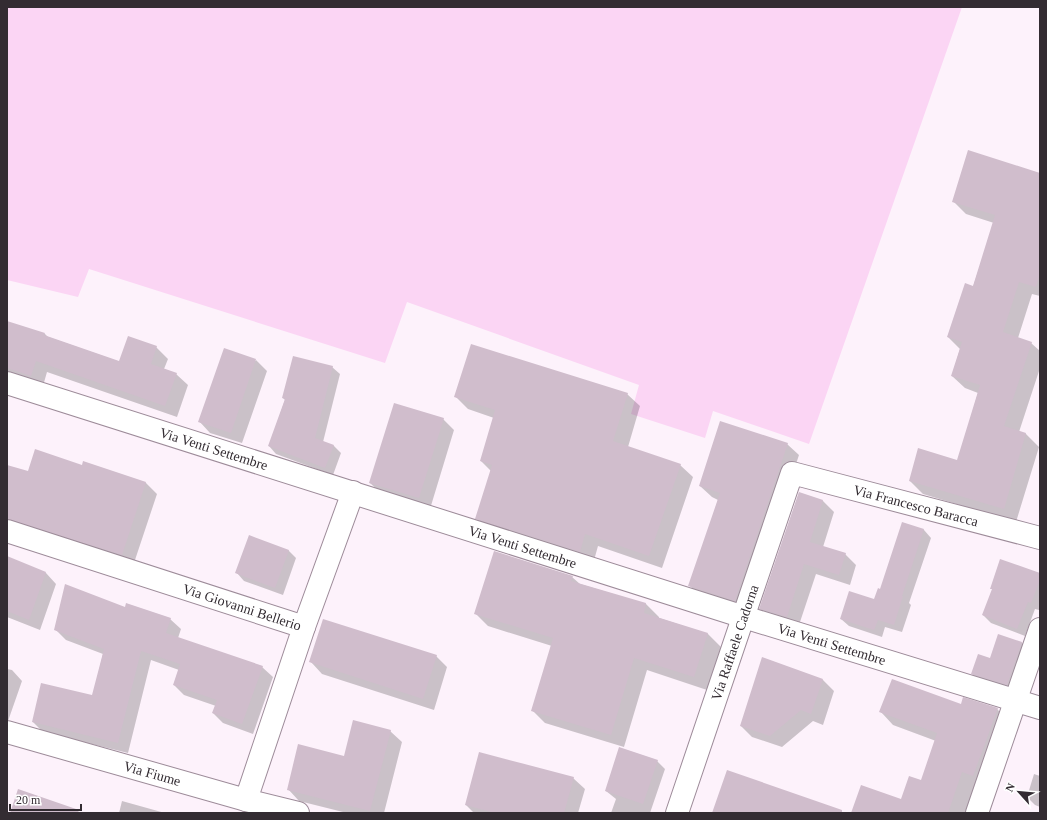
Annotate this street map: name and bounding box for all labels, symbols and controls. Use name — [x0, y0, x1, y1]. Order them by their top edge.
street label: Via Venti Settembre — [158, 424, 270, 473]
street label: Via Francesco Baracca — [852, 482, 981, 529]
street label: Via Venti Settembre — [467, 523, 579, 571]
street label: Via Giovanni Bellerio — [181, 581, 303, 633]
street label: Via Raffaele Cadorna — [708, 582, 761, 702]
street label: Via Venti Settembre — [776, 620, 888, 668]
street label: Via Fiume — [122, 758, 183, 789]
north arrow — [999, 772, 1039, 812]
text: N — [1003, 781, 1017, 794]
scale bar — [10, 786, 81, 812]
text: 20 m — [16, 793, 41, 807]

